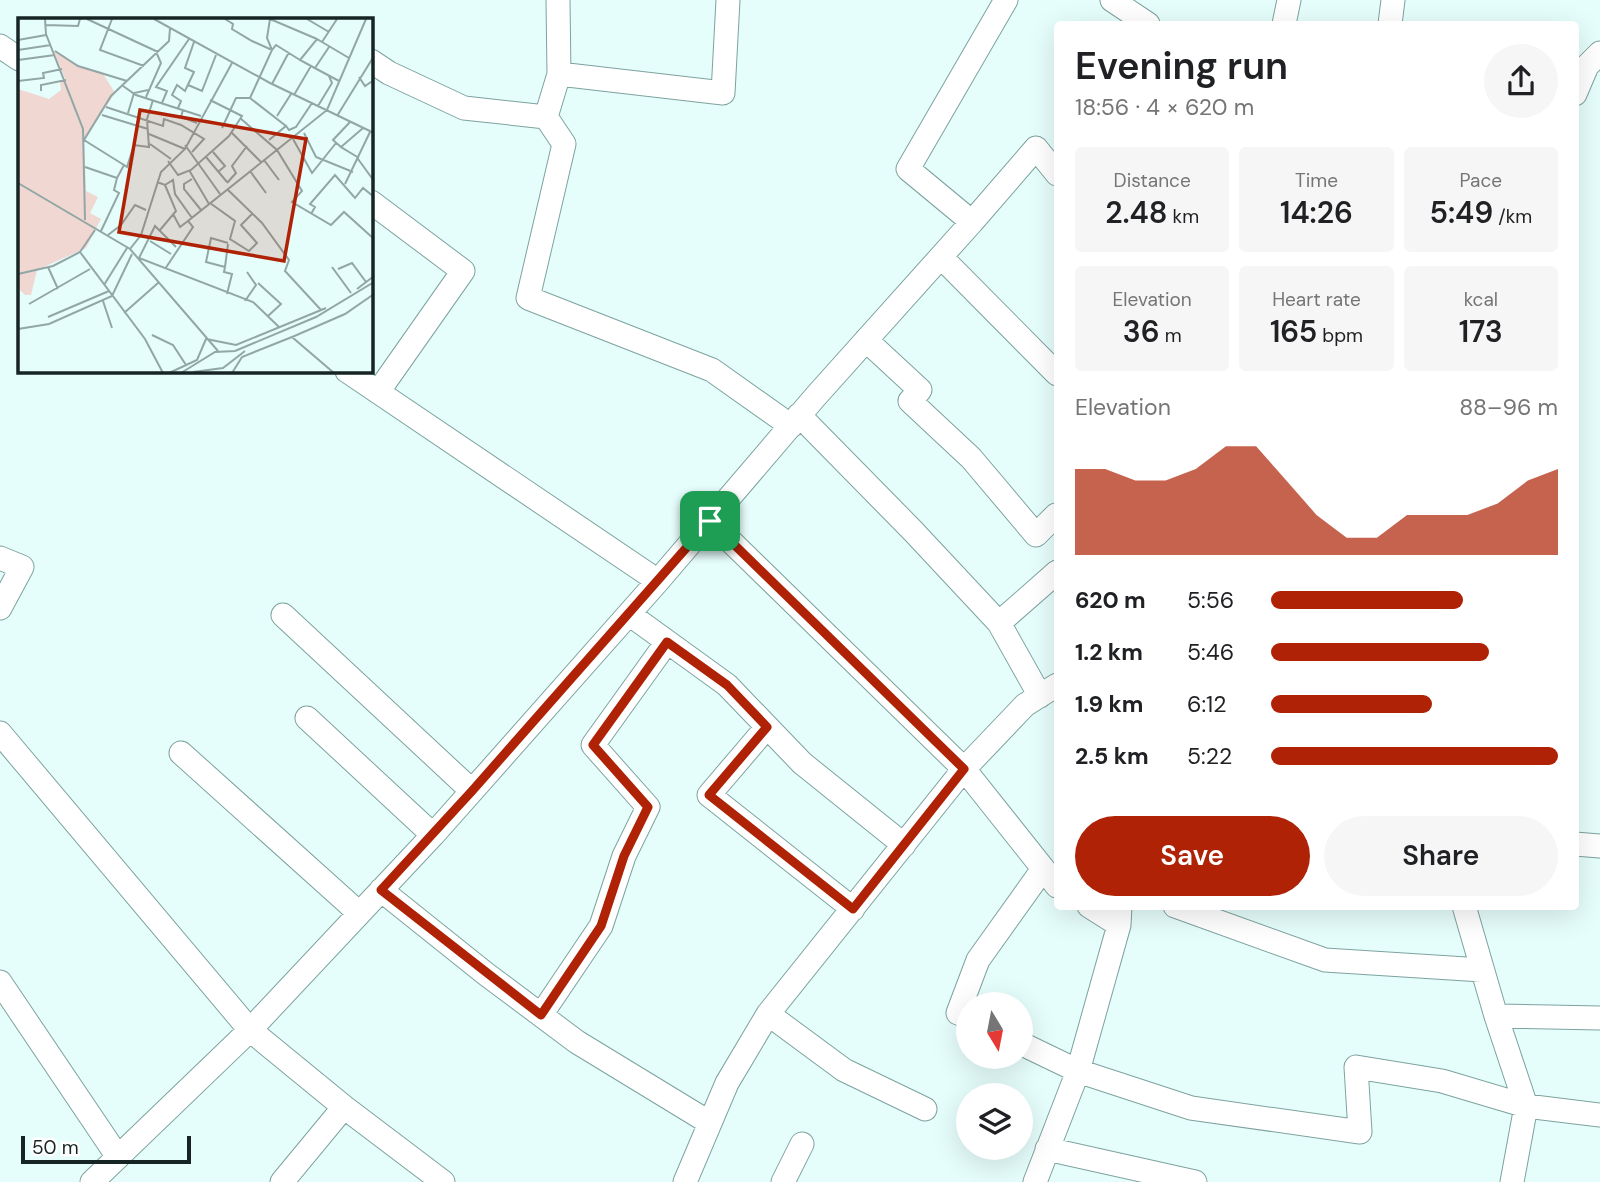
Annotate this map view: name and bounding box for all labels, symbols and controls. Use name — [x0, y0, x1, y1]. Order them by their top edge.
inset map — [18, 18, 373, 373]
text: Evening run — [1075, 41, 1288, 91]
button: share — [1484, 44, 1558, 118]
text: 18:56 · 4 × 620 m — [1075, 92, 1254, 122]
text: Distance — [1114, 168, 1191, 193]
text: Time — [1295, 168, 1338, 193]
text: Pace — [1460, 168, 1502, 193]
text: 2.48 — [1105, 193, 1168, 232]
text: 14:26 — [1280, 193, 1353, 232]
text: 5:49 — [1429, 193, 1493, 232]
text: km — [1168, 204, 1199, 229]
text: /km — [1493, 204, 1532, 229]
text: Elevation — [1113, 287, 1192, 312]
text: Heart rate — [1272, 287, 1361, 312]
text: kcal — [1464, 287, 1498, 312]
text: 36 — [1123, 312, 1160, 351]
text: 165 — [1270, 312, 1317, 351]
text: 173 — [1459, 312, 1503, 351]
text: m — [1160, 323, 1182, 348]
text: bpm — [1317, 323, 1363, 348]
text: Elevation — [1075, 392, 1171, 422]
text: 88–96 m — [1459, 392, 1558, 422]
pin — [680, 491, 740, 551]
icon: arrive — [691, 502, 729, 540]
text: 620 m — [1075, 585, 1146, 615]
text: 5:56 — [1187, 585, 1234, 615]
text: 1.2 km — [1075, 637, 1143, 667]
text: 5:46 — [1187, 637, 1234, 667]
text: 1.9 km — [1075, 689, 1143, 719]
text: 6:12 — [1187, 689, 1227, 719]
text: 2.5 km — [1075, 741, 1149, 771]
text: 5:22 — [1187, 741, 1232, 771]
button: Save — [1075, 816, 1310, 896]
button: Share — [1324, 816, 1558, 896]
north arrow — [956, 992, 1032, 1069]
map controls — [956, 992, 1033, 1160]
button: layers — [956, 1083, 1033, 1160]
scale bar — [21, 1133, 191, 1165]
text: 50 m — [32, 1135, 79, 1160]

